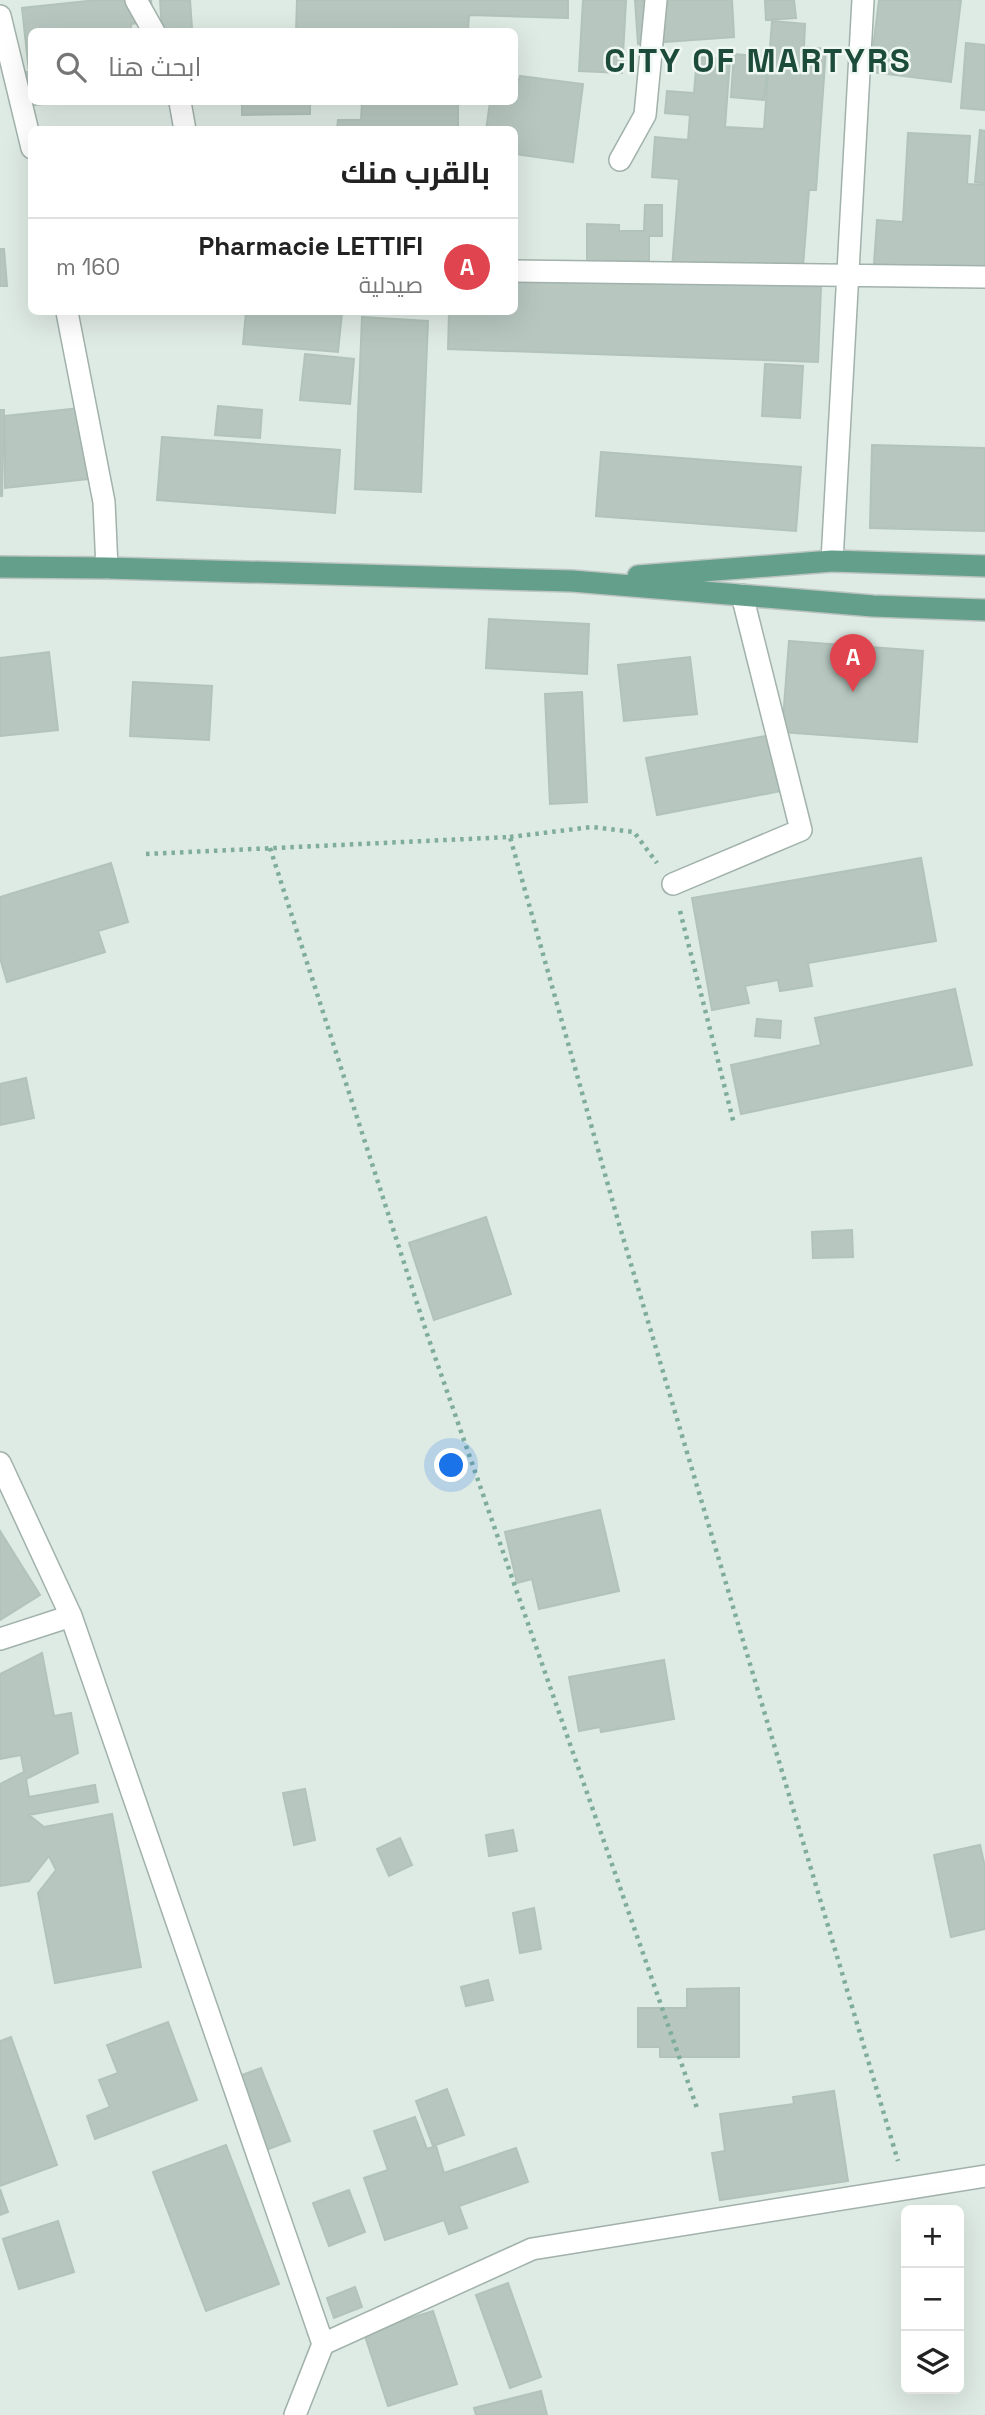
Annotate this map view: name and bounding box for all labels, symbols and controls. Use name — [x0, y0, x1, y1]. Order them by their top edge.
search box — [28, 28, 518, 105]
district label: CITY OF MARTYRS — [604, 40, 912, 82]
icon: search — [52, 48, 90, 86]
text: ابحث هنا — [108, 50, 202, 84]
text: بالقرب منك — [341, 153, 490, 192]
text: Pharmacie LETTIFI — [199, 229, 423, 263]
text: 160 m — [56, 252, 120, 282]
text: A — [460, 252, 474, 282]
text: صيدلية — [359, 270, 423, 300]
pin: A — [830, 634, 876, 692]
your location — [434, 1448, 468, 1482]
map controls — [901, 2205, 964, 2394]
button: + — [901, 2205, 964, 2268]
button: − — [901, 2268, 964, 2331]
button: layers — [901, 2331, 964, 2394]

